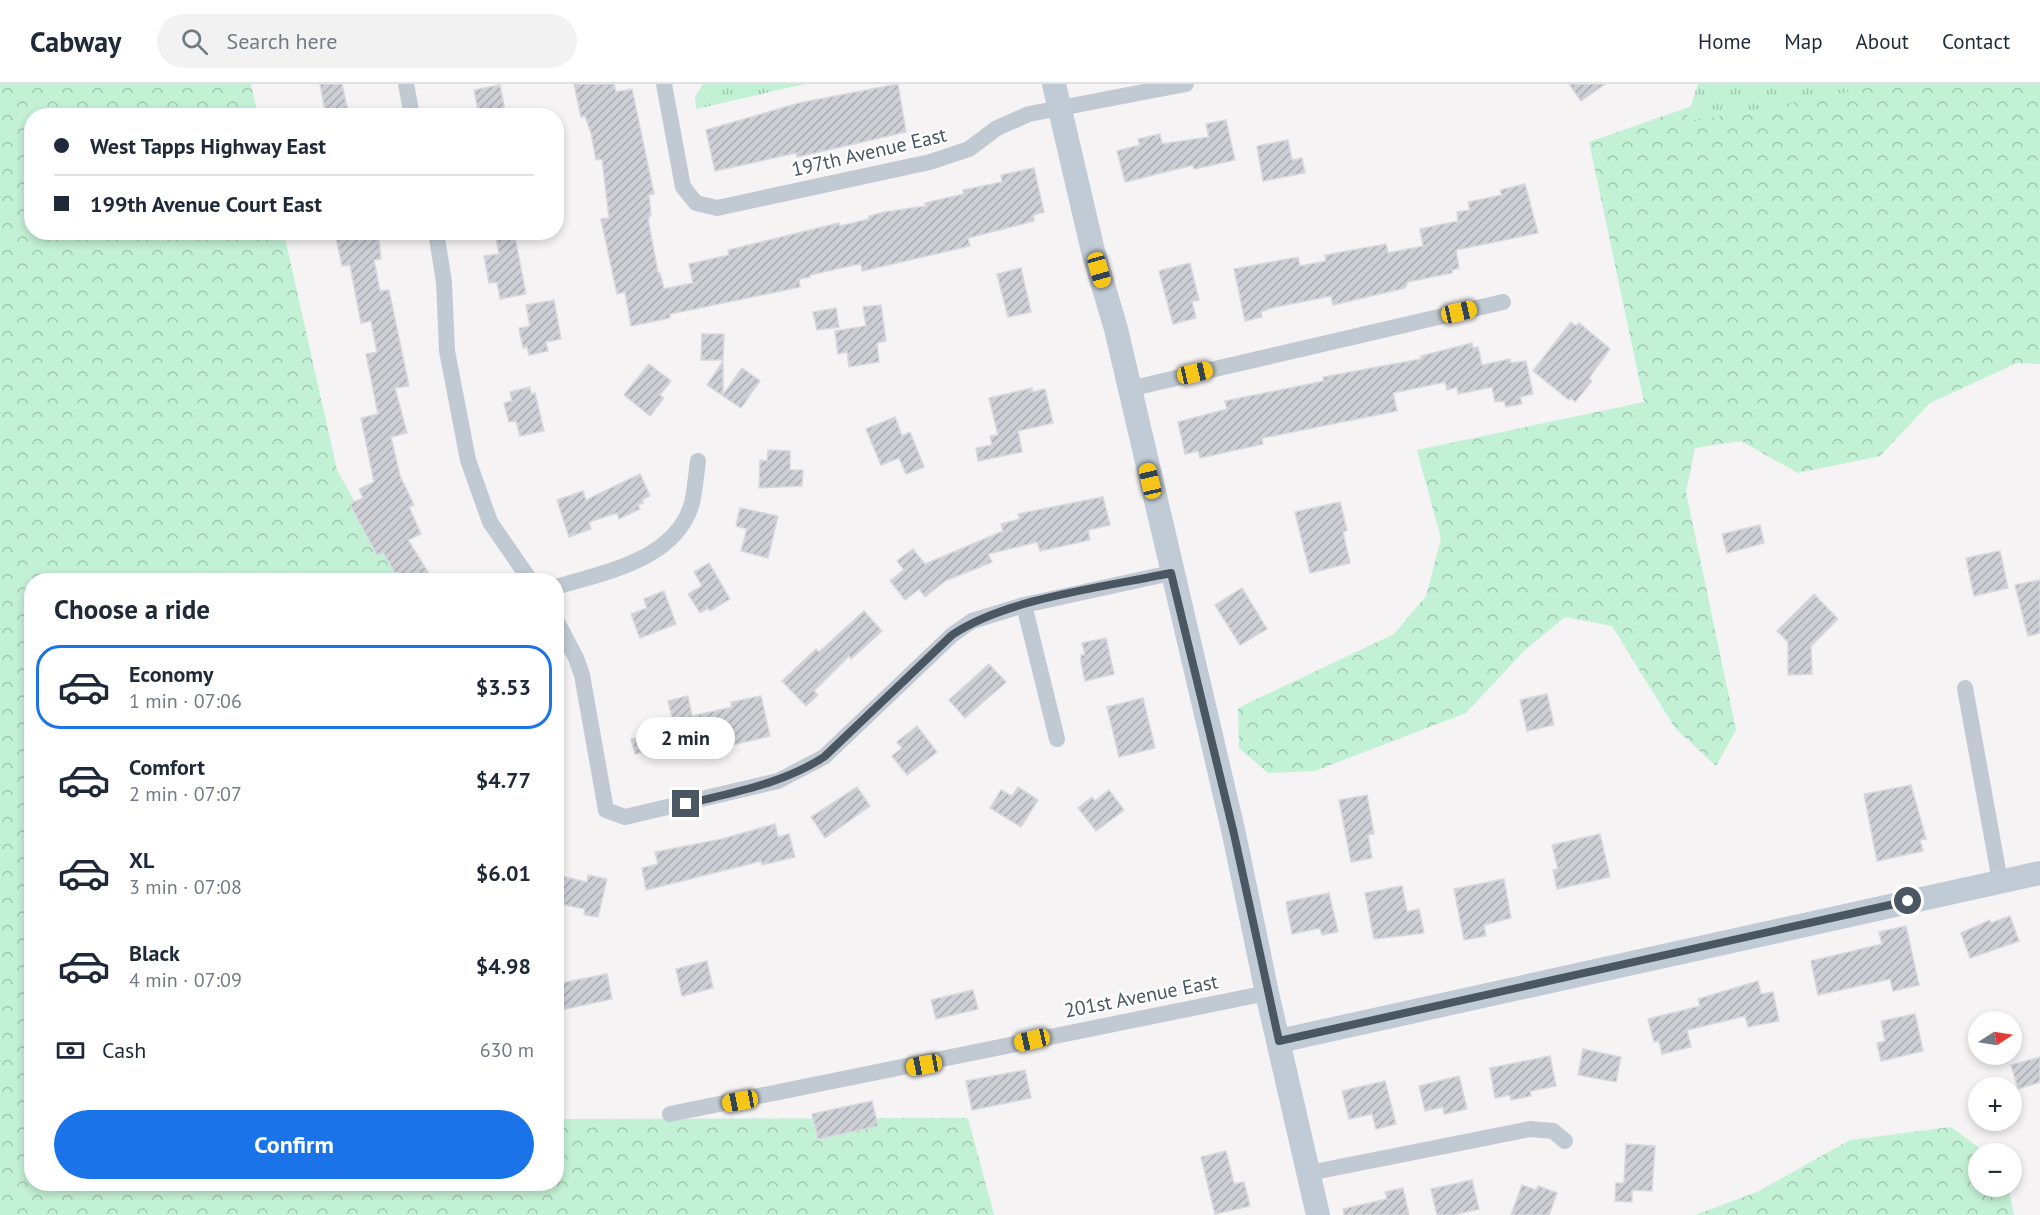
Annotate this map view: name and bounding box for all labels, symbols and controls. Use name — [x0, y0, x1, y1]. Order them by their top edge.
search box — [157, 14, 577, 68]
text: Cabway — [30, 23, 121, 60]
icon: search — [178, 25, 211, 58]
text: Search here — [226, 27, 337, 55]
text: Home — [1698, 28, 1751, 55]
text: Map — [1784, 28, 1823, 55]
text: About — [1856, 28, 1909, 55]
text: Contact — [1942, 28, 2010, 55]
street label: 197th Avenue East — [789, 121, 949, 182]
text: West Tapps Highway East — [90, 132, 326, 160]
text: 199th Avenue Court East — [90, 190, 322, 218]
car — [1085, 250, 1113, 290]
car — [1439, 299, 1479, 325]
car — [1175, 360, 1215, 386]
car — [1137, 461, 1163, 501]
text: Choose a ride — [54, 592, 210, 626]
icon: car — [57, 660, 111, 714]
text: Economy — [129, 660, 213, 688]
text: $3.53 — [476, 673, 531, 701]
text: 1 min · 07:06 — [129, 688, 242, 714]
callout: 2 min — [636, 717, 736, 759]
text: 2 min — [661, 725, 710, 751]
icon: car — [57, 753, 111, 807]
text: Comfort — [129, 753, 205, 781]
text: $4.77 — [476, 766, 531, 794]
text: 2 min · 07:07 — [129, 781, 242, 807]
route end — [672, 790, 699, 817]
icon: car — [57, 846, 111, 900]
text: XL — [129, 846, 154, 874]
text: $6.01 — [476, 859, 531, 887]
text: 3 min · 07:08 — [129, 874, 242, 900]
route start — [1894, 887, 1921, 914]
icon: car — [57, 939, 111, 993]
text: Black — [129, 939, 180, 967]
text: $4.98 — [476, 952, 531, 980]
text: 4 min · 07:09 — [129, 967, 242, 993]
street label: 201st Avenue East — [1062, 968, 1220, 1024]
north arrow — [1968, 1011, 2022, 1065]
map controls — [1968, 1011, 2022, 1197]
car — [1012, 1027, 1052, 1053]
icon: cash — [54, 1034, 87, 1067]
text: Cash — [102, 1036, 146, 1064]
text: 630 m — [480, 1037, 534, 1063]
car — [905, 1053, 943, 1077]
button: + — [1968, 1077, 2022, 1131]
car — [721, 1089, 759, 1113]
button: Confirm — [54, 1110, 534, 1179]
button: − — [1968, 1143, 2022, 1197]

